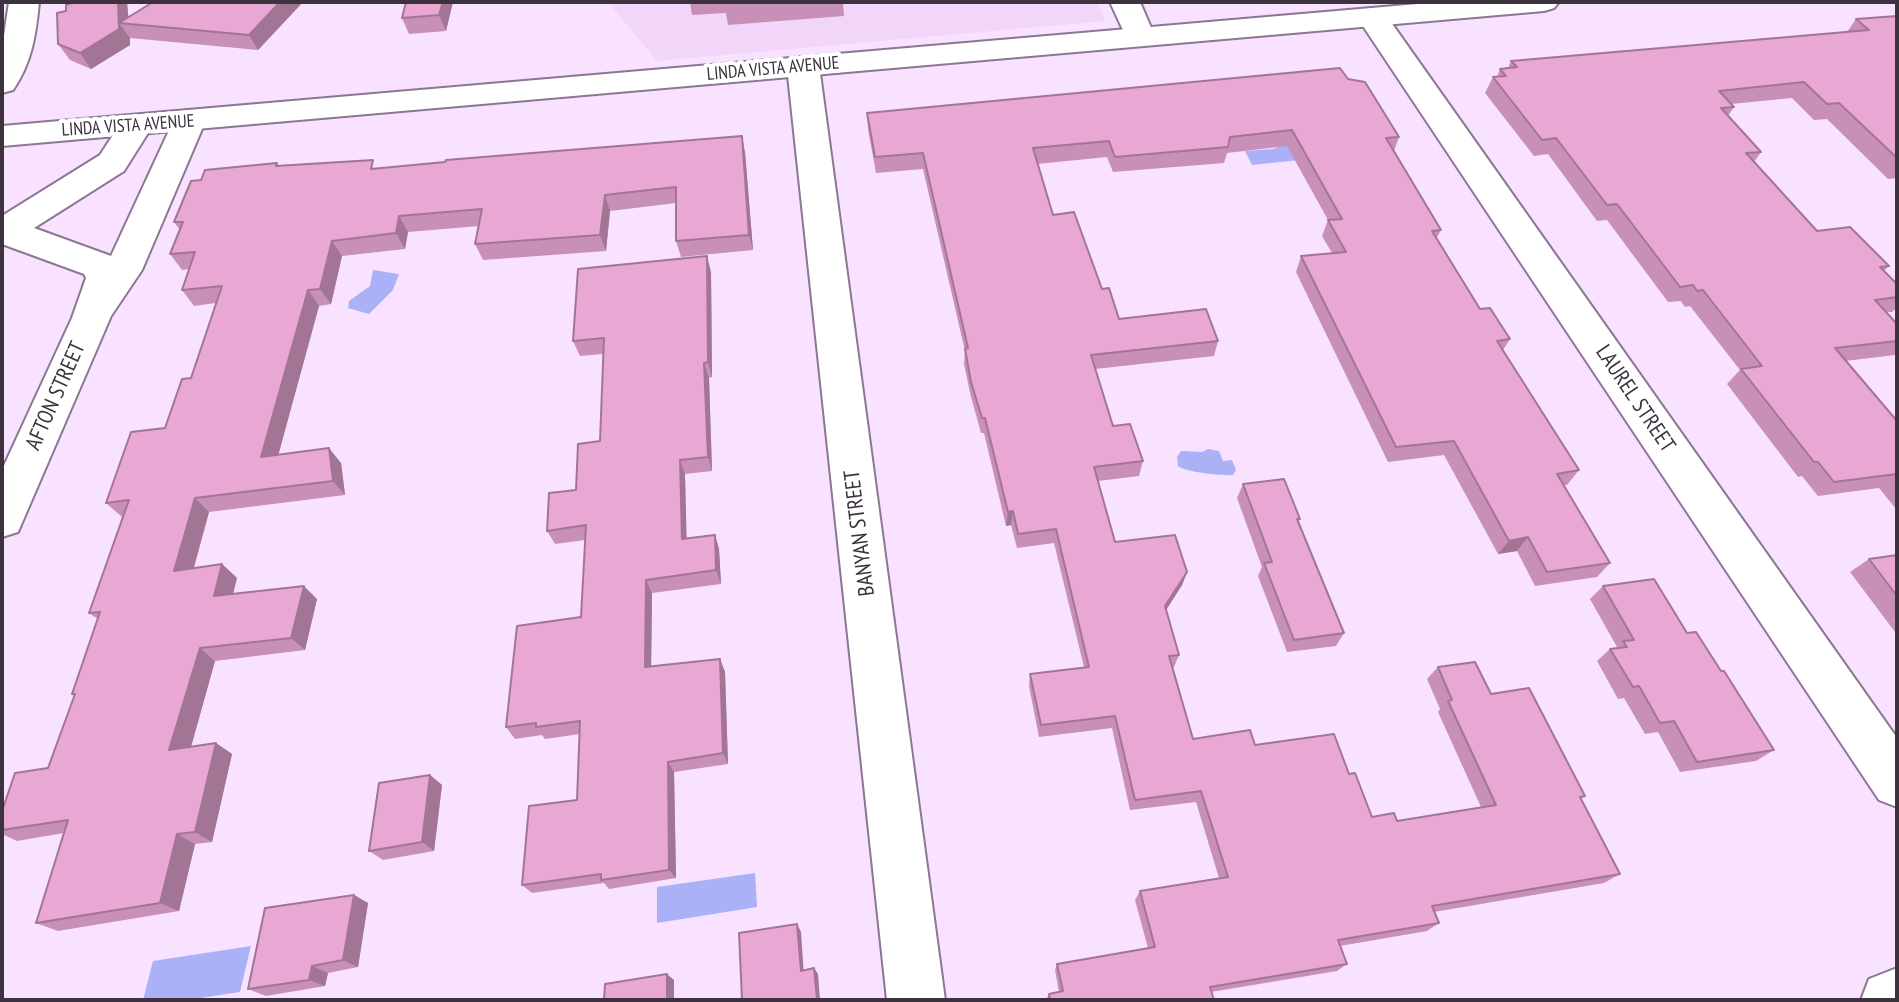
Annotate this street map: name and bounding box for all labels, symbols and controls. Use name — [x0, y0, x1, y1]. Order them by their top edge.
street label: LINDA VISTA AVENUE — [706, 52, 840, 86]
street label: LINDA VISTA AVENUE — [61, 111, 195, 141]
street label: AFTON STREET — [20, 338, 92, 454]
street label: LAUREL STREET — [1590, 340, 1680, 458]
street label: BANYAN STREET — [839, 468, 881, 598]

